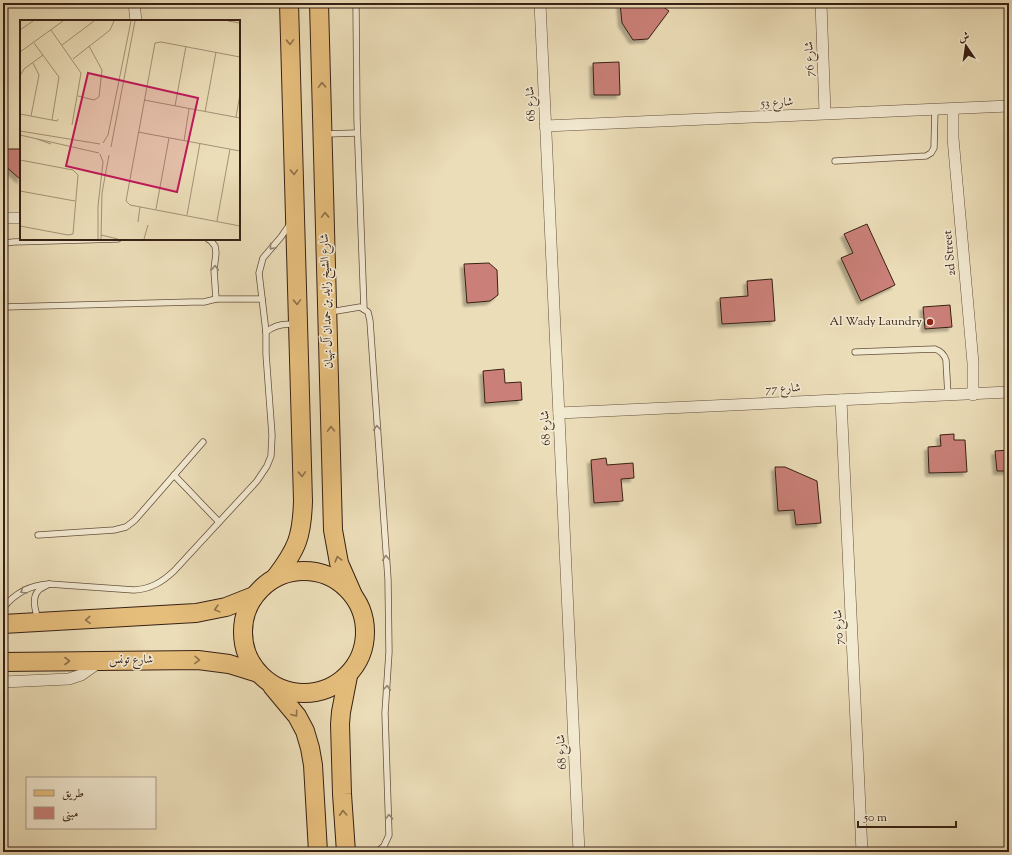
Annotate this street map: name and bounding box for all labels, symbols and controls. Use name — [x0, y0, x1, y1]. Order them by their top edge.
inset map — [20, 20, 240, 240]
north arrow — [946, 26, 986, 66]
text: ش — [957, 28, 971, 46]
one-way arrow — [286, 39, 294, 45]
street label: شارع 76 — [800, 41, 821, 77]
one-way arrow — [317, 82, 326, 88]
street label: شارع 68 — [521, 86, 542, 122]
street label: شارع 53 — [759, 93, 794, 114]
one-way arrow — [289, 169, 298, 175]
one-way arrow — [321, 212, 329, 218]
street label: 2d Street — [939, 229, 961, 277]
street label: شارع الشيخ زايد بن حمدان آل نهيان — [316, 233, 339, 369]
one-way arrow — [269, 242, 276, 250]
one-way arrow — [210, 265, 219, 271]
one-way arrow — [293, 299, 301, 305]
place label: Al Wady Laundry — [830, 313, 922, 331]
marker: Al Wady Laundry — [925, 317, 935, 327]
street label: شارع 77 — [765, 379, 801, 400]
street label: شارع 68 — [536, 410, 557, 446]
one-way arrow — [373, 425, 382, 431]
one-way arrow — [327, 426, 335, 432]
one-way arrow — [298, 471, 307, 477]
one-way arrow — [382, 555, 391, 561]
one-way arrow — [334, 556, 343, 563]
one-way arrow — [20, 586, 27, 593]
one-way arrow — [214, 604, 221, 613]
street label: شارع 70 — [829, 609, 850, 645]
one-way arrow — [85, 615, 91, 624]
street label: شارع تونس — [109, 651, 153, 670]
one-way arrow — [194, 656, 200, 665]
one-way arrow — [64, 657, 70, 665]
one-way arrow — [382, 684, 391, 691]
one-way arrow — [290, 710, 298, 717]
street label: شارع 68 — [552, 734, 573, 770]
legend — [26, 777, 156, 829]
text: طريق — [62, 785, 84, 803]
scale bar — [858, 803, 956, 829]
text: مبنى — [62, 805, 78, 823]
text: 50 m — [863, 809, 887, 827]
one-way arrow — [339, 810, 347, 816]
one-way arrow — [384, 814, 393, 820]

